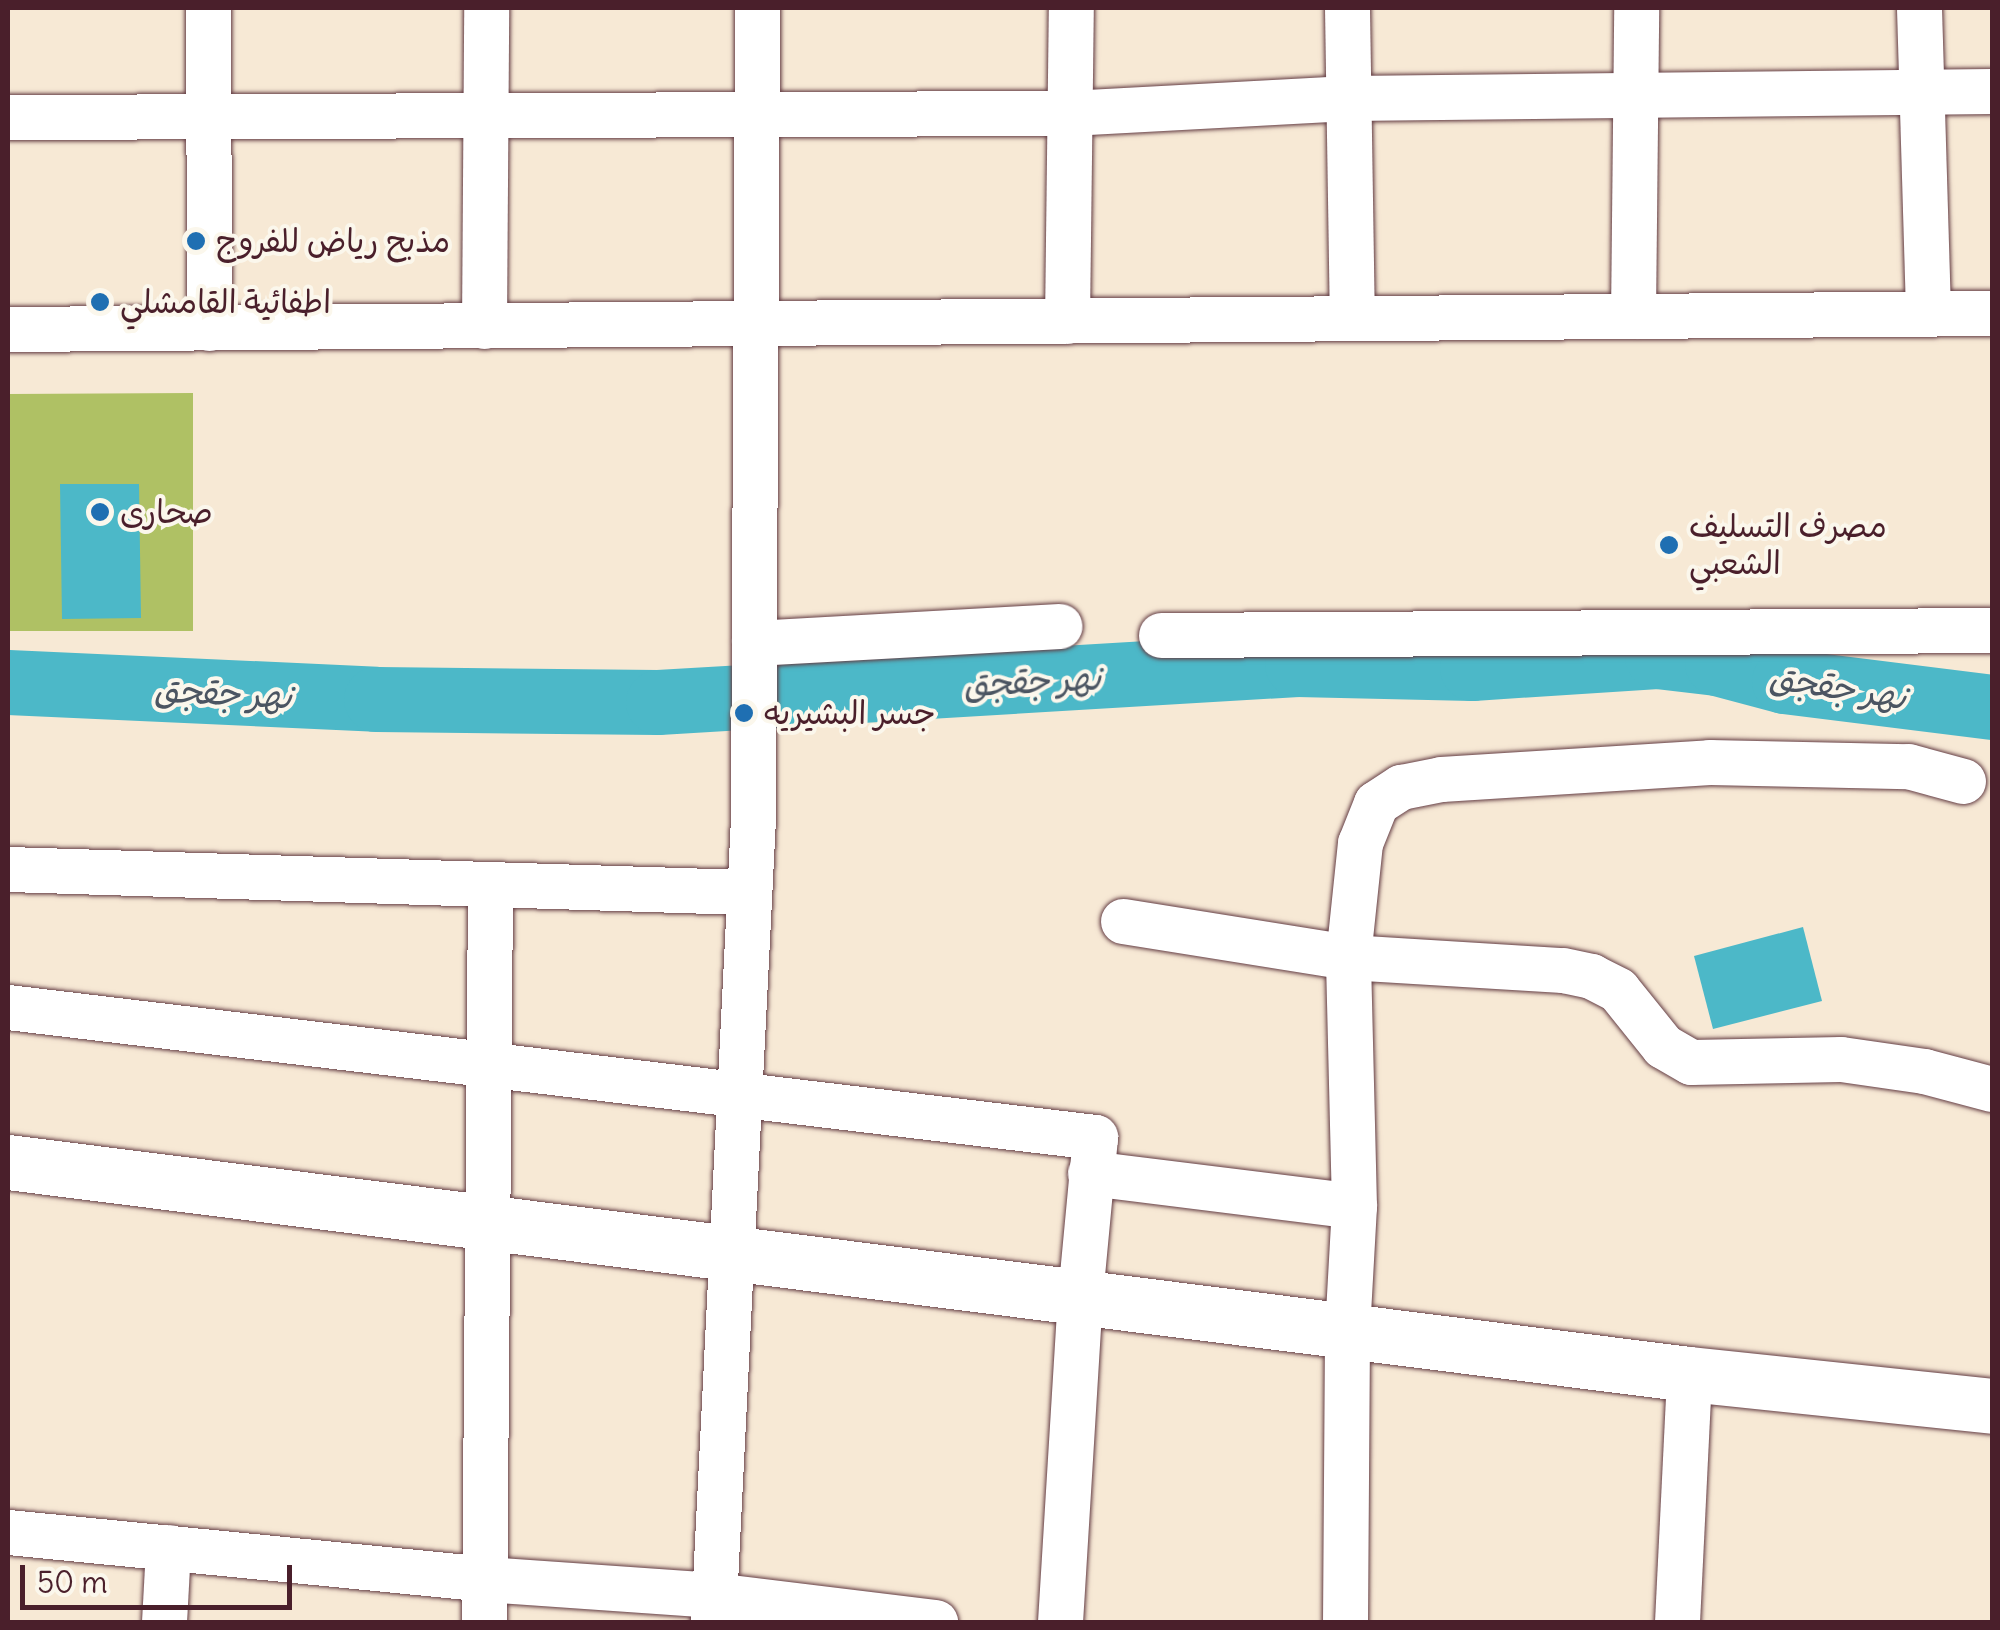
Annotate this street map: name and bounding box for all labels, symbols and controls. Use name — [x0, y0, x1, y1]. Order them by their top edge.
place label: مذبح رياض للفروج — [216, 222, 450, 260]
marker: مذبح رياض للفروج — [185, 230, 207, 252]
place label: اطفائية القامشلي — [120, 283, 331, 321]
marker: اطفائية القامشلي — [89, 291, 111, 313]
place label: صحارى — [120, 493, 213, 531]
marker: صحارى — [89, 501, 111, 523]
place label: مصرف التسليف الشعبي — [1689, 508, 1887, 583]
marker: مصرف التسليف الشعبي — [1658, 534, 1680, 556]
water label: نهر جقجق — [1767, 654, 1909, 718]
water label: نهر جقجق — [962, 655, 1102, 705]
water label: نهر جقجق — [153, 667, 293, 717]
place label: جسر البشيريه — [764, 694, 936, 732]
marker: جسر البشيريه — [733, 702, 755, 724]
scale bar — [25, 1545, 298, 1607]
text: 50 m — [37, 1563, 107, 1601]

